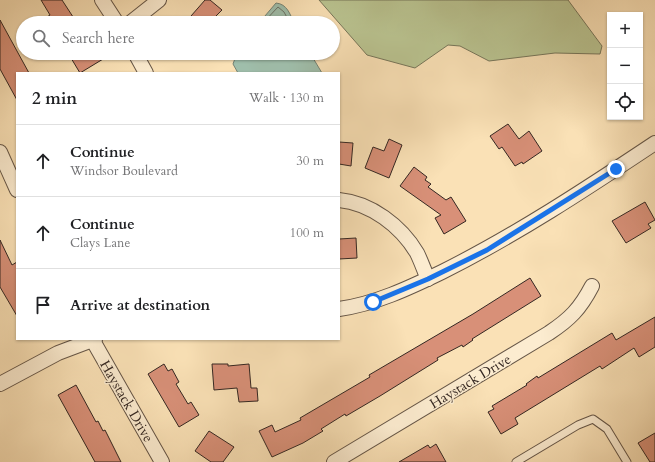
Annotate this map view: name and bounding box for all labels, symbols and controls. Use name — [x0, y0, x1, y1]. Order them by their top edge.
map controls — [607, 12, 643, 120]
button: + — [607, 12, 643, 48]
search box — [16, 16, 340, 60]
icon: search — [30, 27, 52, 49]
text: Search here — [62, 28, 135, 48]
button: − — [607, 48, 643, 84]
button: locate — [607, 84, 643, 120]
text: 2 min — [32, 87, 77, 110]
text: Walk · 130 m — [249, 89, 324, 107]
text: Continue — [70, 142, 135, 162]
icon: ahead — [32, 150, 54, 172]
text: 30 m — [296, 152, 324, 170]
route end — [607, 160, 625, 178]
text: Windsor Boulevard — [70, 162, 178, 180]
text: Continue — [70, 214, 135, 234]
icon: ahead — [32, 222, 54, 244]
text: 100 m — [290, 224, 324, 242]
text: Clays Lane — [70, 234, 130, 252]
route start — [364, 293, 382, 311]
icon: arrive — [32, 294, 54, 316]
text: Arrive at destination — [70, 295, 210, 315]
street label: Haystack Drive — [426, 350, 514, 413]
street label: Haystack Drive — [95, 357, 158, 446]

